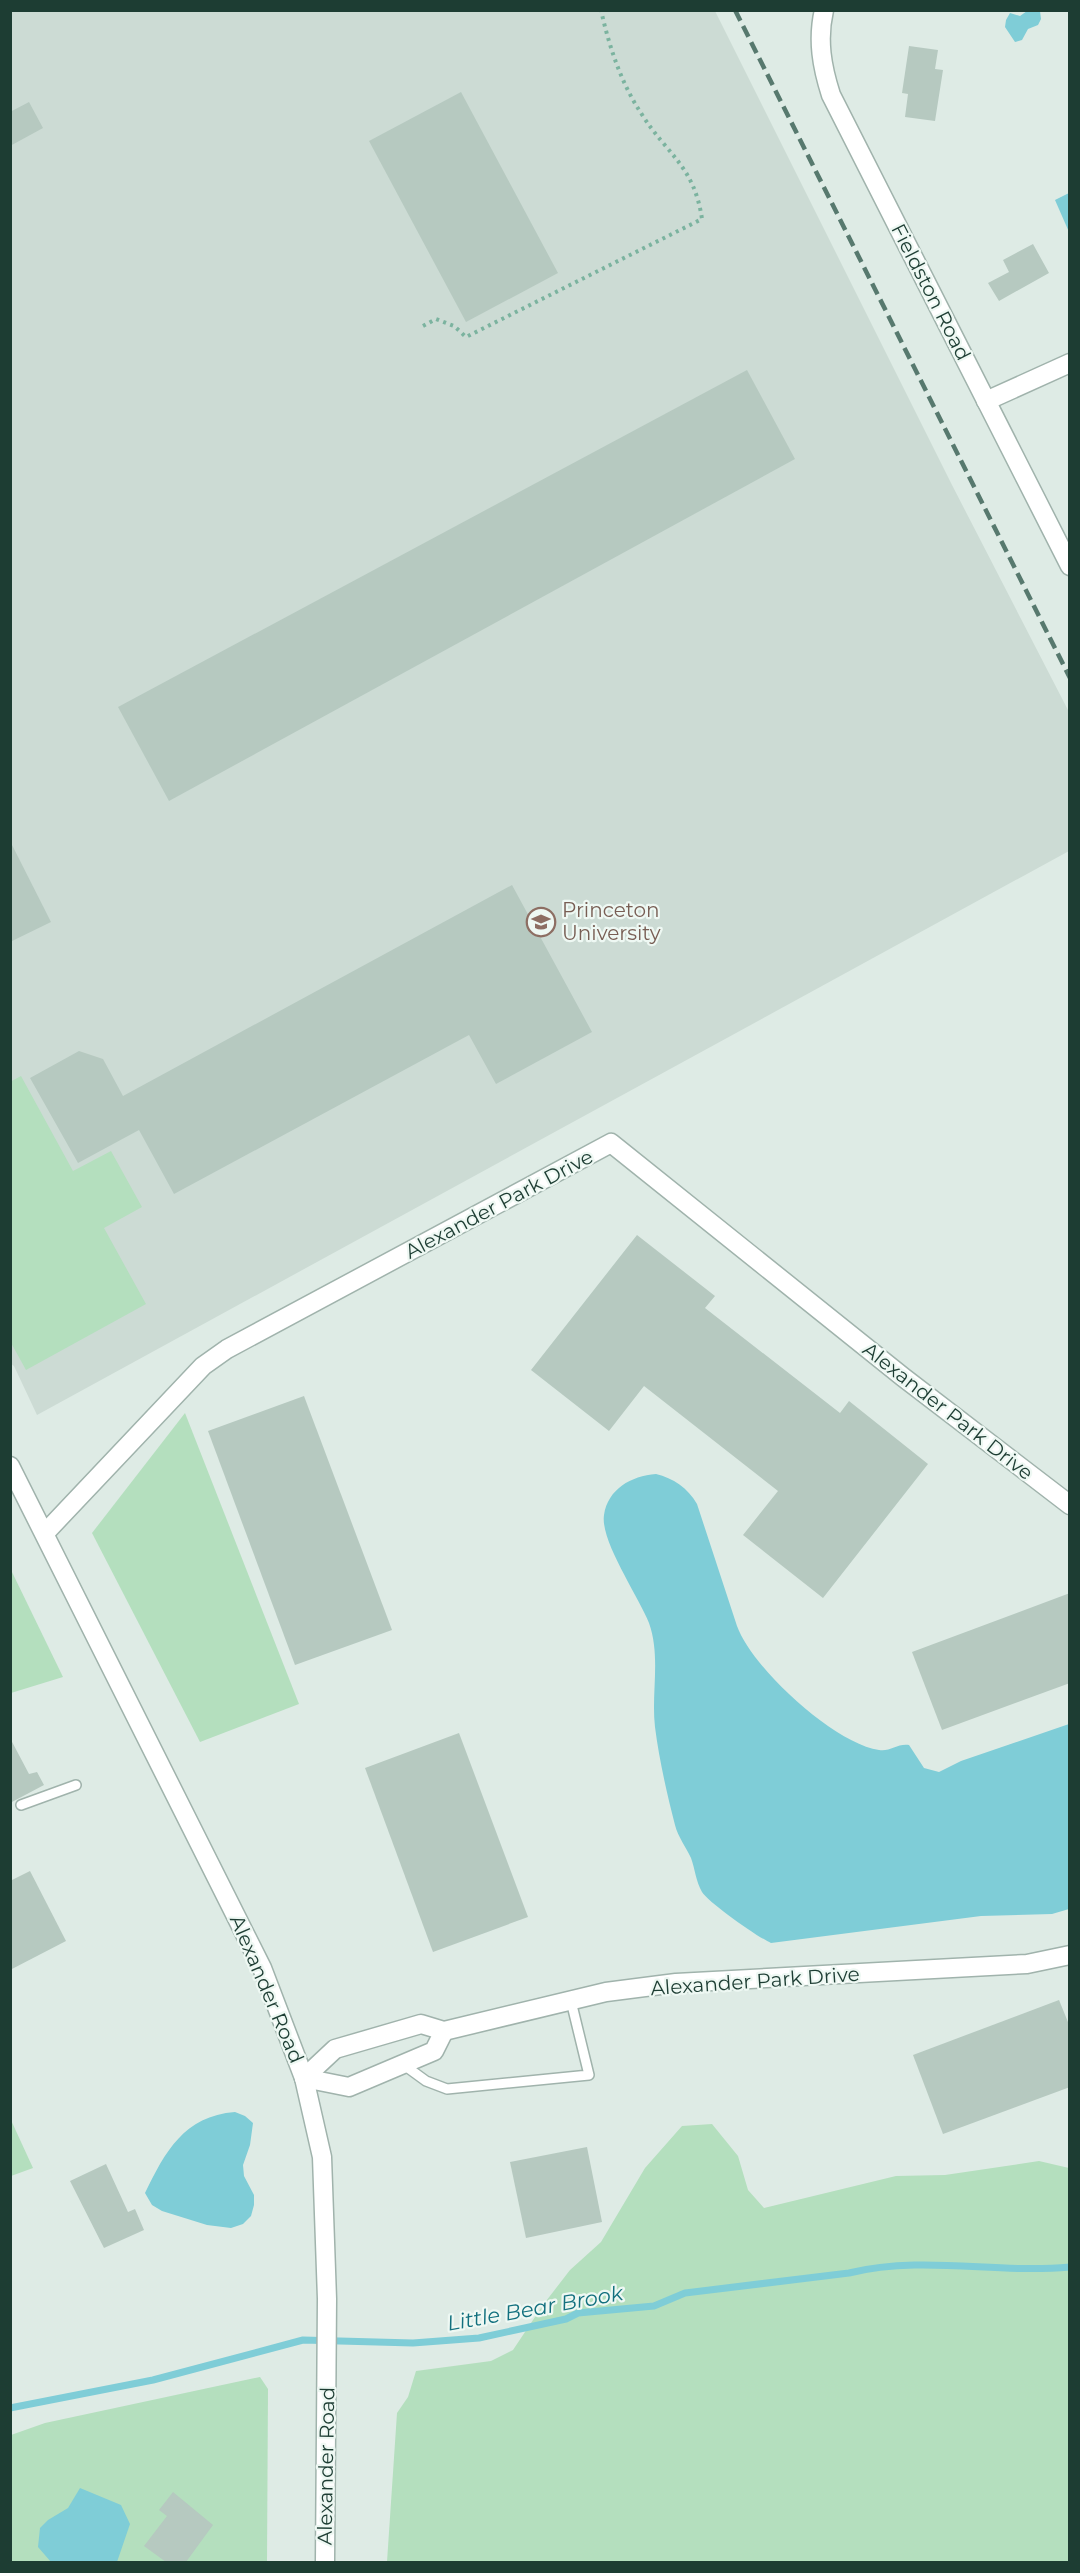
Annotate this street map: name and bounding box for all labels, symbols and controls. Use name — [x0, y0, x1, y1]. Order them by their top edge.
street label: Fieldston Road — [886, 220, 976, 364]
place label: Princeton University — [562, 898, 661, 945]
school or university icon: Princeton University — [525, 906, 557, 938]
street label: Alexander Park Drive — [401, 1144, 597, 1264]
street label: Alexander Park Drive — [858, 1337, 1038, 1485]
street label: Alexander Road — [225, 1911, 309, 2067]
street label: Alexander Park Drive — [650, 1962, 860, 2000]
water label: Little Bear Brook — [445, 2280, 626, 2336]
street label: Alexander Road — [313, 2387, 339, 2545]

